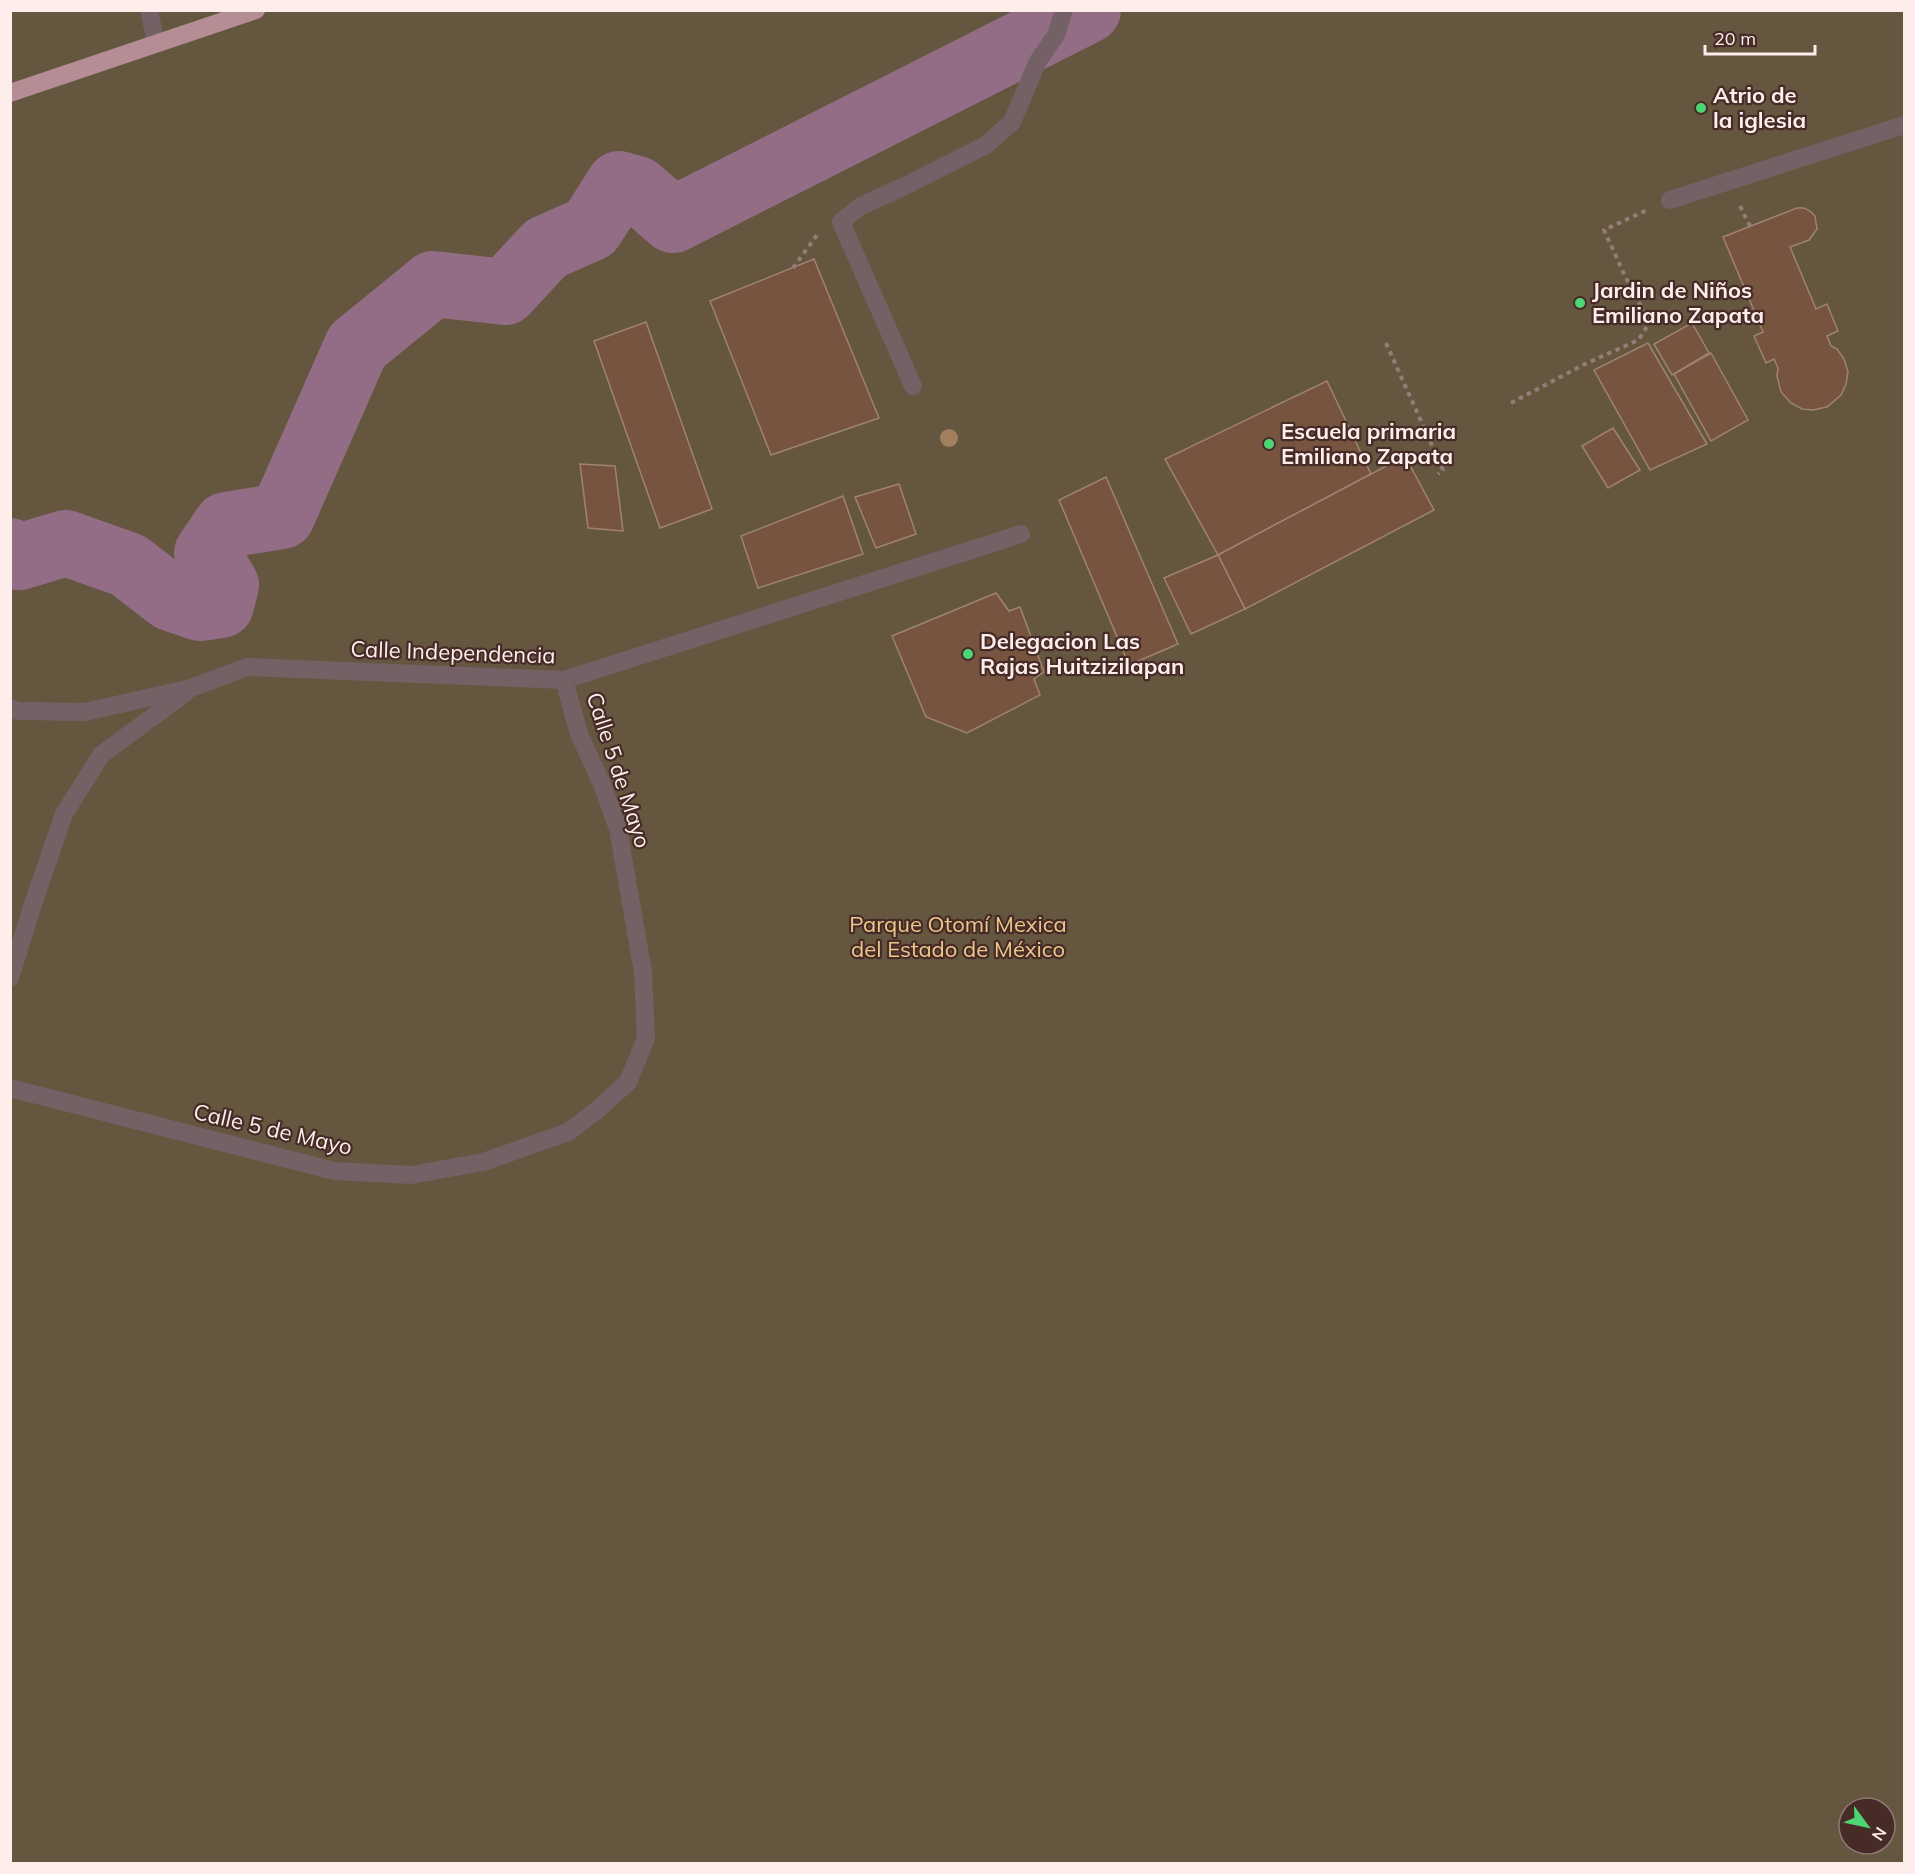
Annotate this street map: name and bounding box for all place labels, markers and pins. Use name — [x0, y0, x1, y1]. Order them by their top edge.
place label: Atrio de la iglesia — [1713, 81, 1806, 134]
marker: Atrio de la iglesia — [1694, 101, 1708, 115]
place label: Jardin de Niños Emiliano Zapata — [1592, 276, 1764, 329]
marker: Jardin de Niños Emiliano Zapata — [1573, 296, 1587, 310]
place label: Escuela primaria Emiliano Zapata — [1281, 417, 1456, 470]
marker: Escuela primaria Emiliano Zapata — [1262, 437, 1276, 451]
place label: Delegacion Las Rajas Huitzizilapan — [980, 627, 1184, 680]
marker: Delegacion Las Rajas Huitzizilapan — [961, 647, 975, 661]

